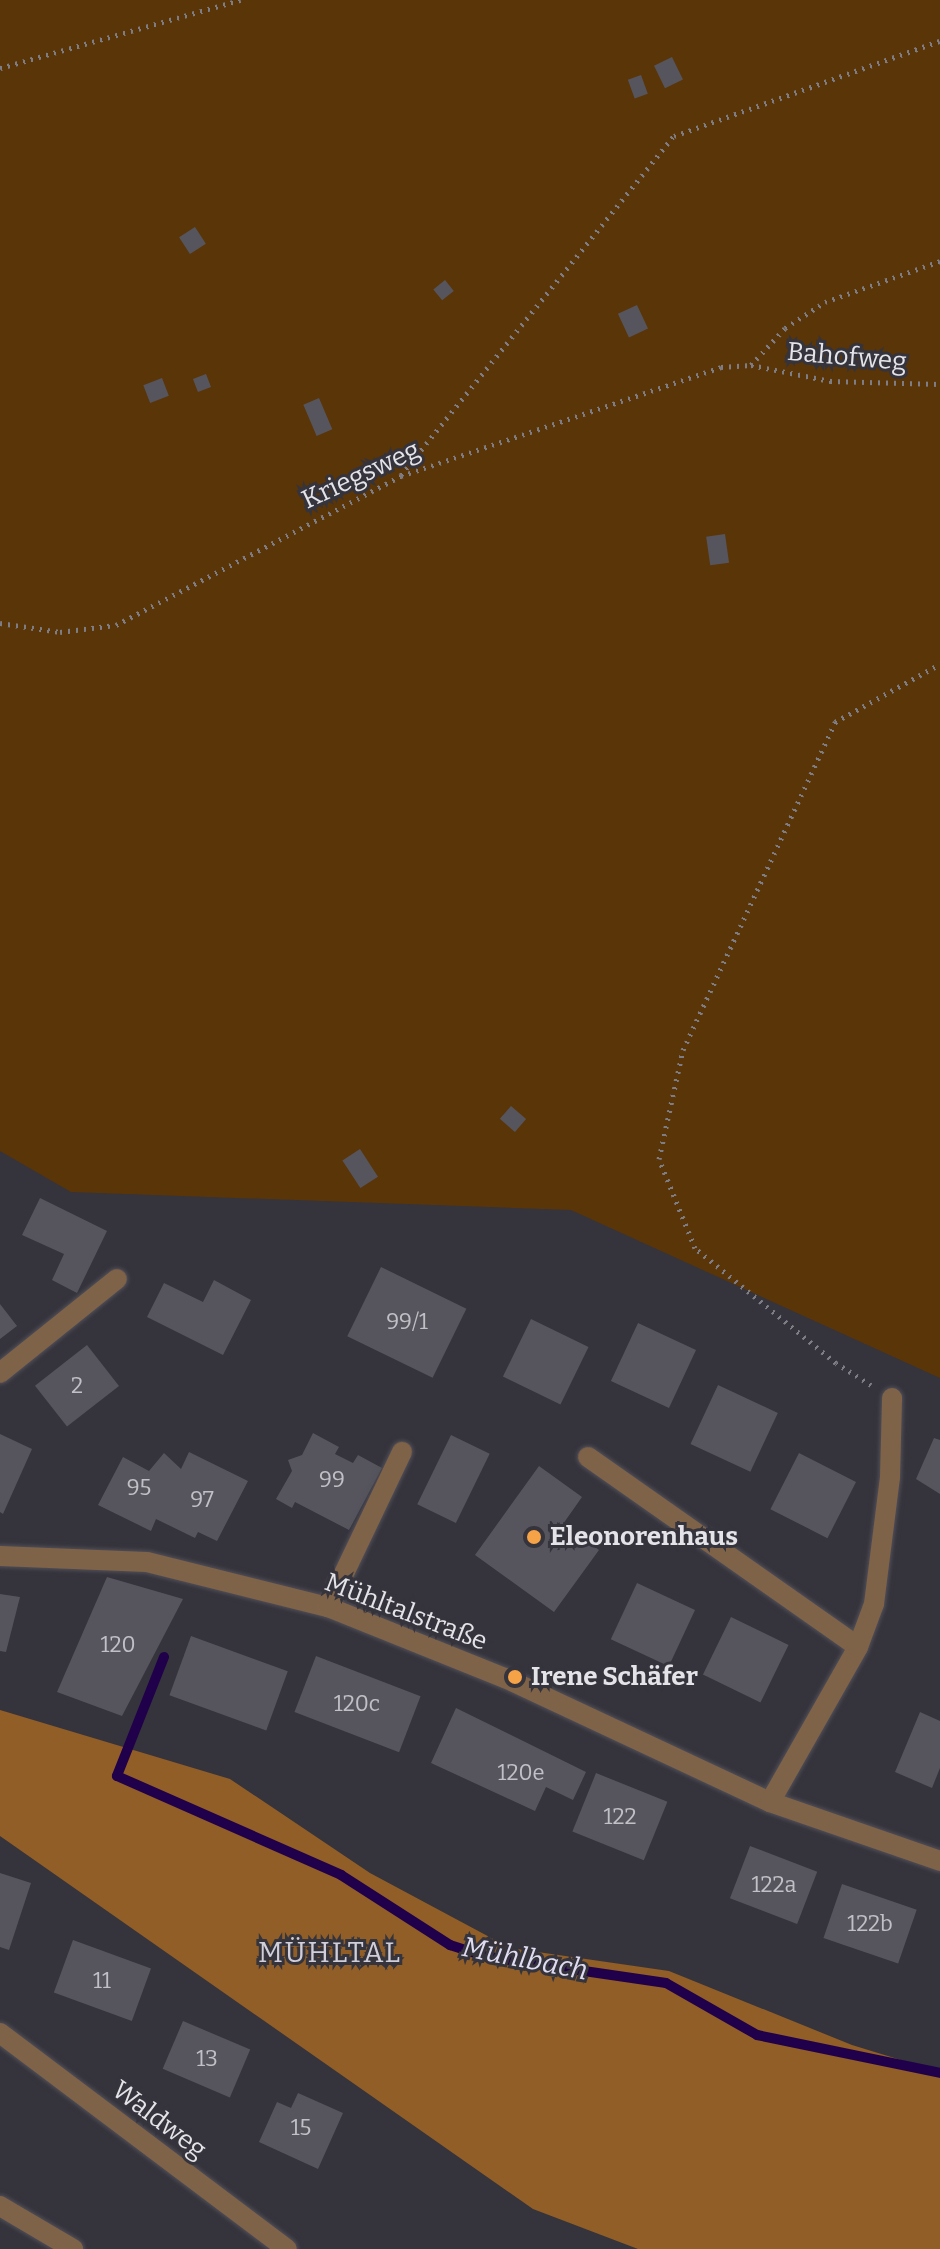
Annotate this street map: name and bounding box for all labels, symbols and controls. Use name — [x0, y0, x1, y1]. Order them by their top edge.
street label: Bahofweg — [786, 336, 908, 378]
street label: Kriegsweg — [297, 434, 425, 516]
house number: 99/1 — [386, 1309, 428, 1335]
house number: 2 — [71, 1373, 83, 1399]
house number: 99 — [319, 1467, 345, 1493]
house number: 95 — [127, 1475, 151, 1501]
house number: 97 — [190, 1487, 214, 1513]
place label: Eleonorenhaus — [550, 1521, 738, 1553]
marker: Eleonorenhaus — [525, 1528, 543, 1546]
street label: Mühltalstraße — [320, 1567, 492, 1657]
house number: 120 — [100, 1632, 136, 1658]
place label: Irene Schäfer — [531, 1661, 698, 1693]
marker: Irene Schäfer — [506, 1668, 524, 1686]
house number: 120c — [334, 1691, 380, 1717]
house number: 120e — [497, 1760, 545, 1786]
house number: 122 — [604, 1804, 636, 1830]
house number: 122a — [752, 1872, 796, 1898]
house number: 122b — [847, 1911, 893, 1937]
water label: Mühlbach — [459, 1930, 591, 1988]
district label: MÜHLTAL — [258, 1936, 402, 1970]
house number: 11 — [93, 1968, 111, 1994]
house number: 13 — [196, 2046, 218, 2072]
street label: Waldweg — [106, 2074, 212, 2166]
house number: 15 — [291, 2115, 311, 2141]

